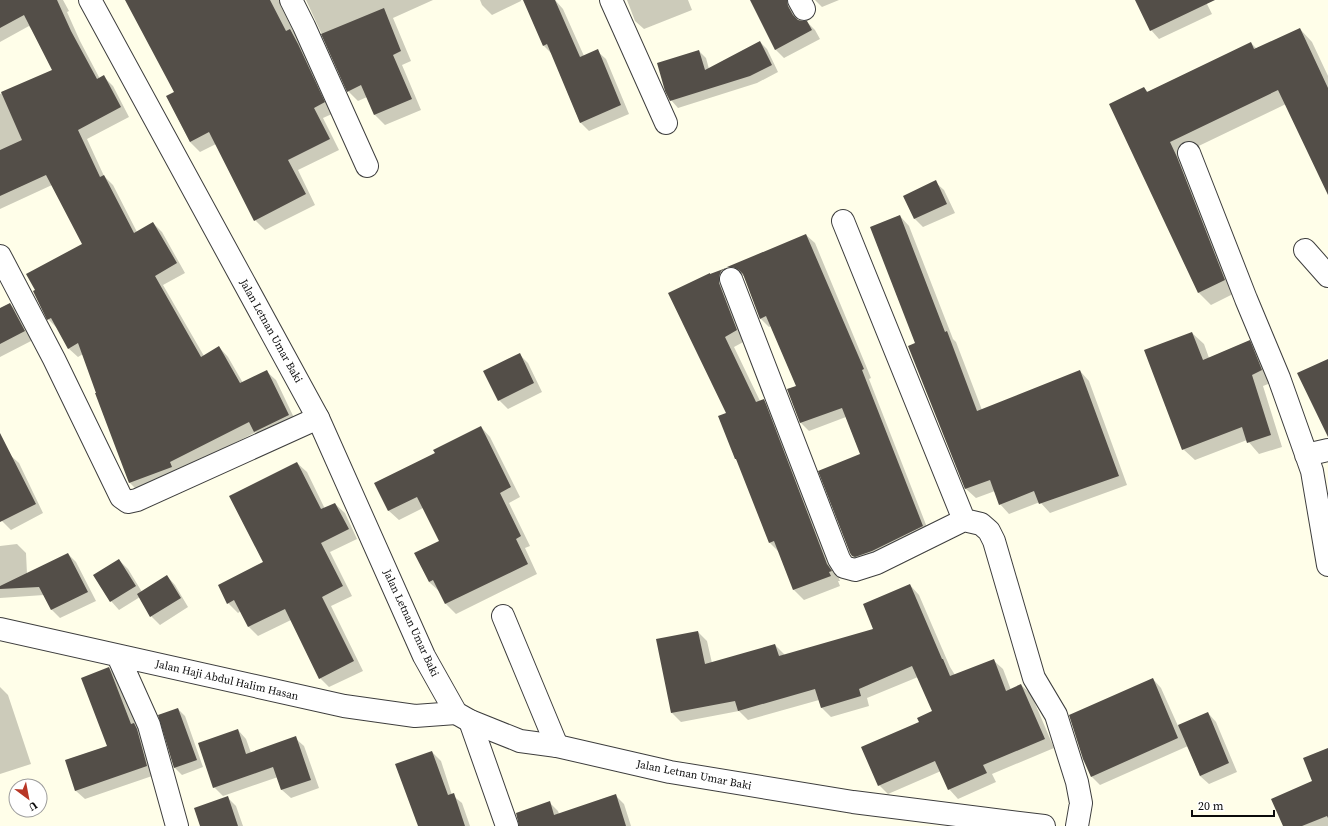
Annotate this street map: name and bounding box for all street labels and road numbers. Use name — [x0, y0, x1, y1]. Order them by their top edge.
street label: Jalan Letnan Umar Baki — [236, 275, 306, 386]
street label: Jalan Letnan Umar Baki — [379, 566, 442, 679]
street label: Jalan Haji Abdul Halim Hasan — [153, 656, 300, 704]
street label: Jalan Letnan Umar Baki — [634, 756, 753, 793]

